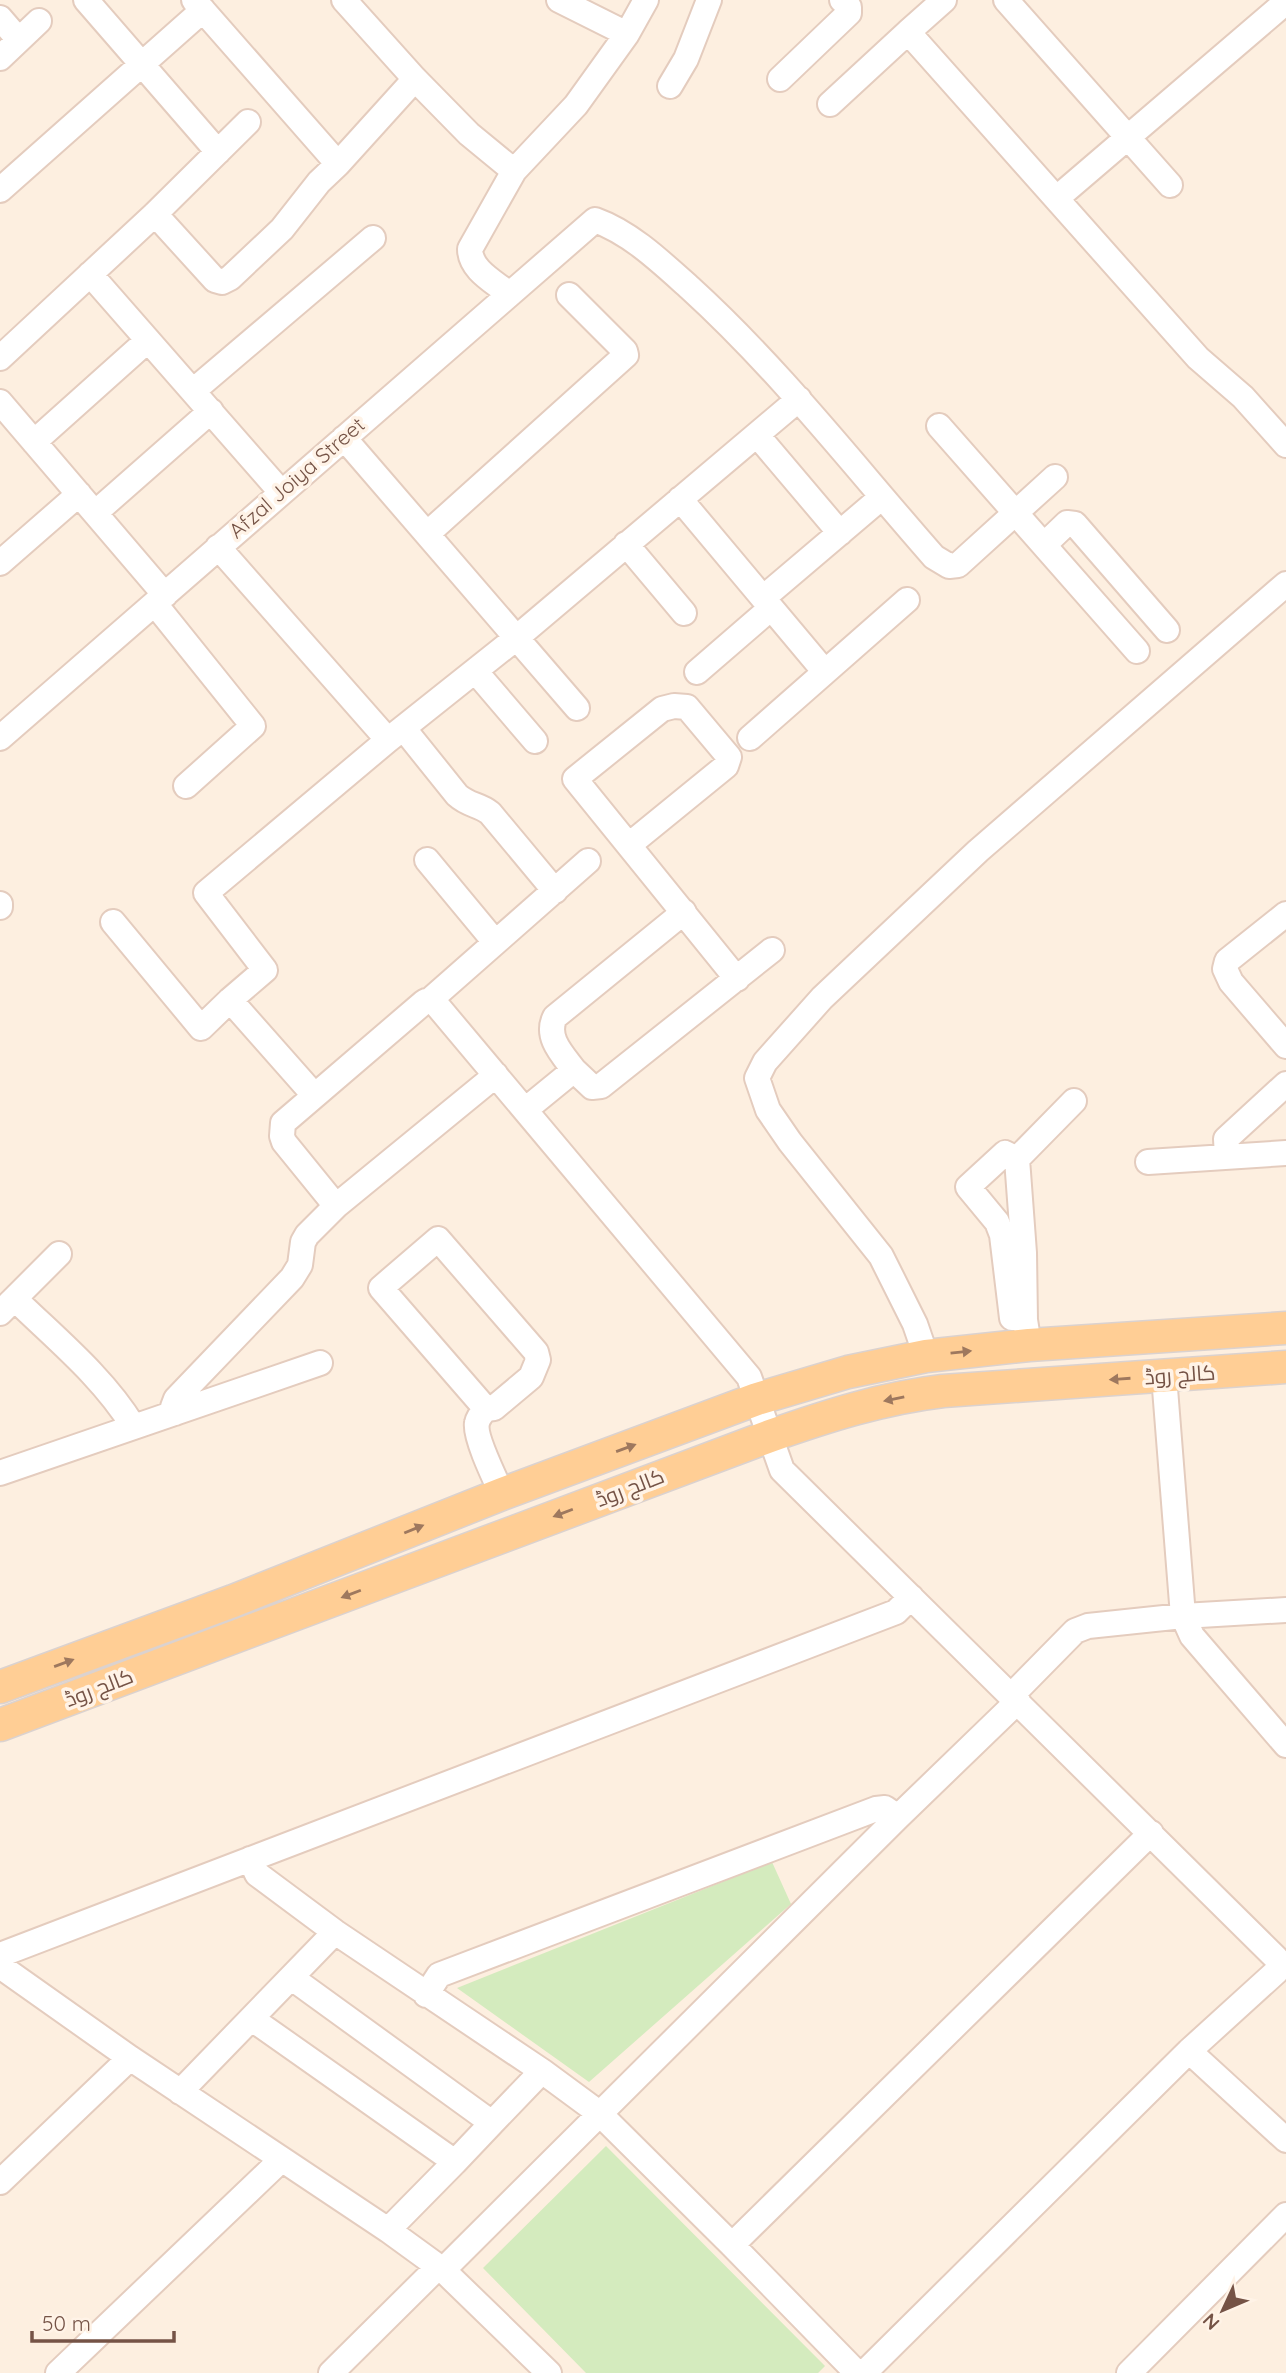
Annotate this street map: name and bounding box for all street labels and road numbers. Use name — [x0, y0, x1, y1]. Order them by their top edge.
street label: Afzal Joiya Street — [223, 411, 370, 543]
street label: کالج روڈ — [1144, 1359, 1216, 1391]
street label: کالج روڈ — [592, 1462, 668, 1514]
street label: کالج روڈ — [61, 1662, 137, 1714]

